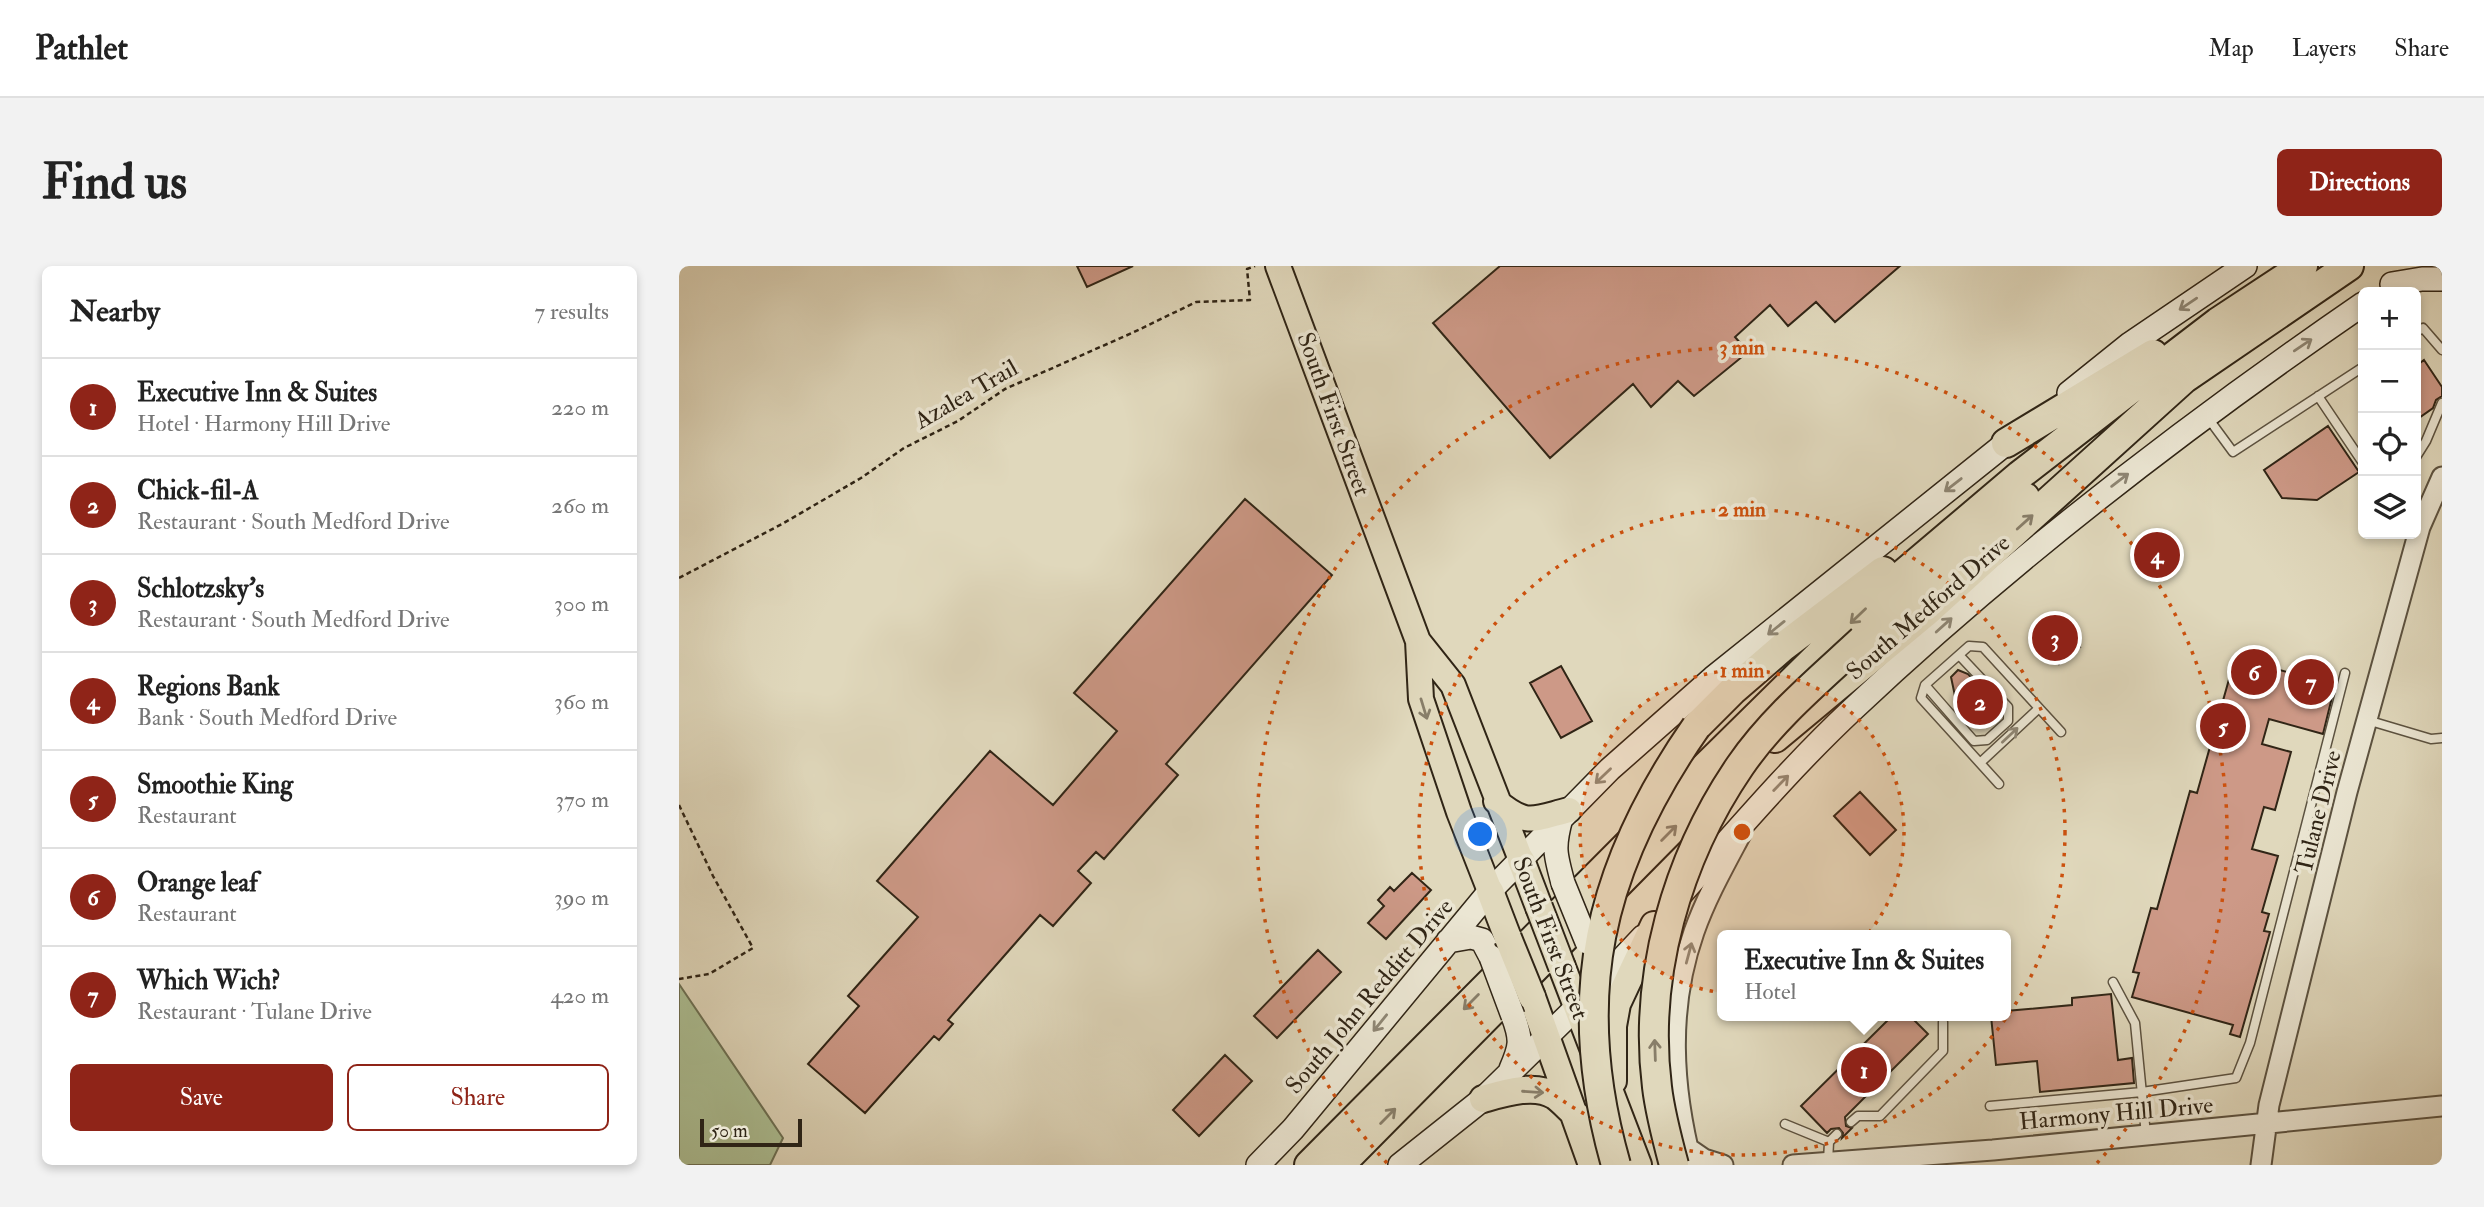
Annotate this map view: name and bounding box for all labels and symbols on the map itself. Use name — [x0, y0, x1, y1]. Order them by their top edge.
one-way arrow — [2179, 297, 2198, 312]
street label: South First Street — [1290, 328, 1378, 500]
text: 3 min — [1719, 334, 1765, 361]
one-way arrow — [2293, 338, 2312, 352]
street label: Azalea Trail — [908, 352, 1023, 437]
one-way arrow — [2110, 473, 2128, 488]
one-way arrow — [1944, 477, 1962, 493]
text: 2 min — [1718, 496, 1766, 523]
one-way arrow — [2016, 514, 2033, 531]
street label: South Medford Drive — [1840, 528, 2017, 687]
pin: 4 — [2134, 529, 2180, 581]
one-way arrow — [1850, 608, 1867, 625]
pin: 3 — [2032, 612, 2078, 664]
one-way arrow — [1935, 618, 1953, 634]
one-way arrow — [1767, 620, 1785, 635]
pin: 6 — [2231, 646, 2277, 698]
pin: 7 — [2288, 656, 2334, 708]
text: 1 min — [1720, 657, 1764, 684]
pin: 2 — [1957, 676, 2003, 728]
one-way arrow — [1419, 697, 1432, 719]
pin: 5 — [2200, 700, 2246, 752]
one-way arrow — [2001, 727, 2018, 744]
street label: Tulane Drive — [2288, 747, 2349, 877]
one-way arrow — [1595, 768, 1612, 785]
one-way arrow — [1772, 775, 1789, 792]
your location — [1463, 817, 1497, 851]
centre of rings — [1730, 820, 1754, 844]
one-way arrow — [1660, 824, 1677, 841]
street label: South First Street — [1505, 852, 1596, 1024]
street label: South John Redditt Drive — [1279, 892, 1460, 1100]
one-way arrow — [1683, 942, 1696, 964]
one-way arrow — [1463, 993, 1480, 1010]
one-way arrow — [1373, 1014, 1388, 1032]
one-way arrow — [1648, 1038, 1662, 1061]
pin: 1 — [1841, 1044, 1887, 1096]
one-way arrow — [1521, 1086, 1544, 1099]
street label: Harmony Hill Drive — [2018, 1090, 2214, 1137]
one-way arrow — [1380, 1108, 1397, 1125]
scale bar — [700, 1116, 801, 1148]

